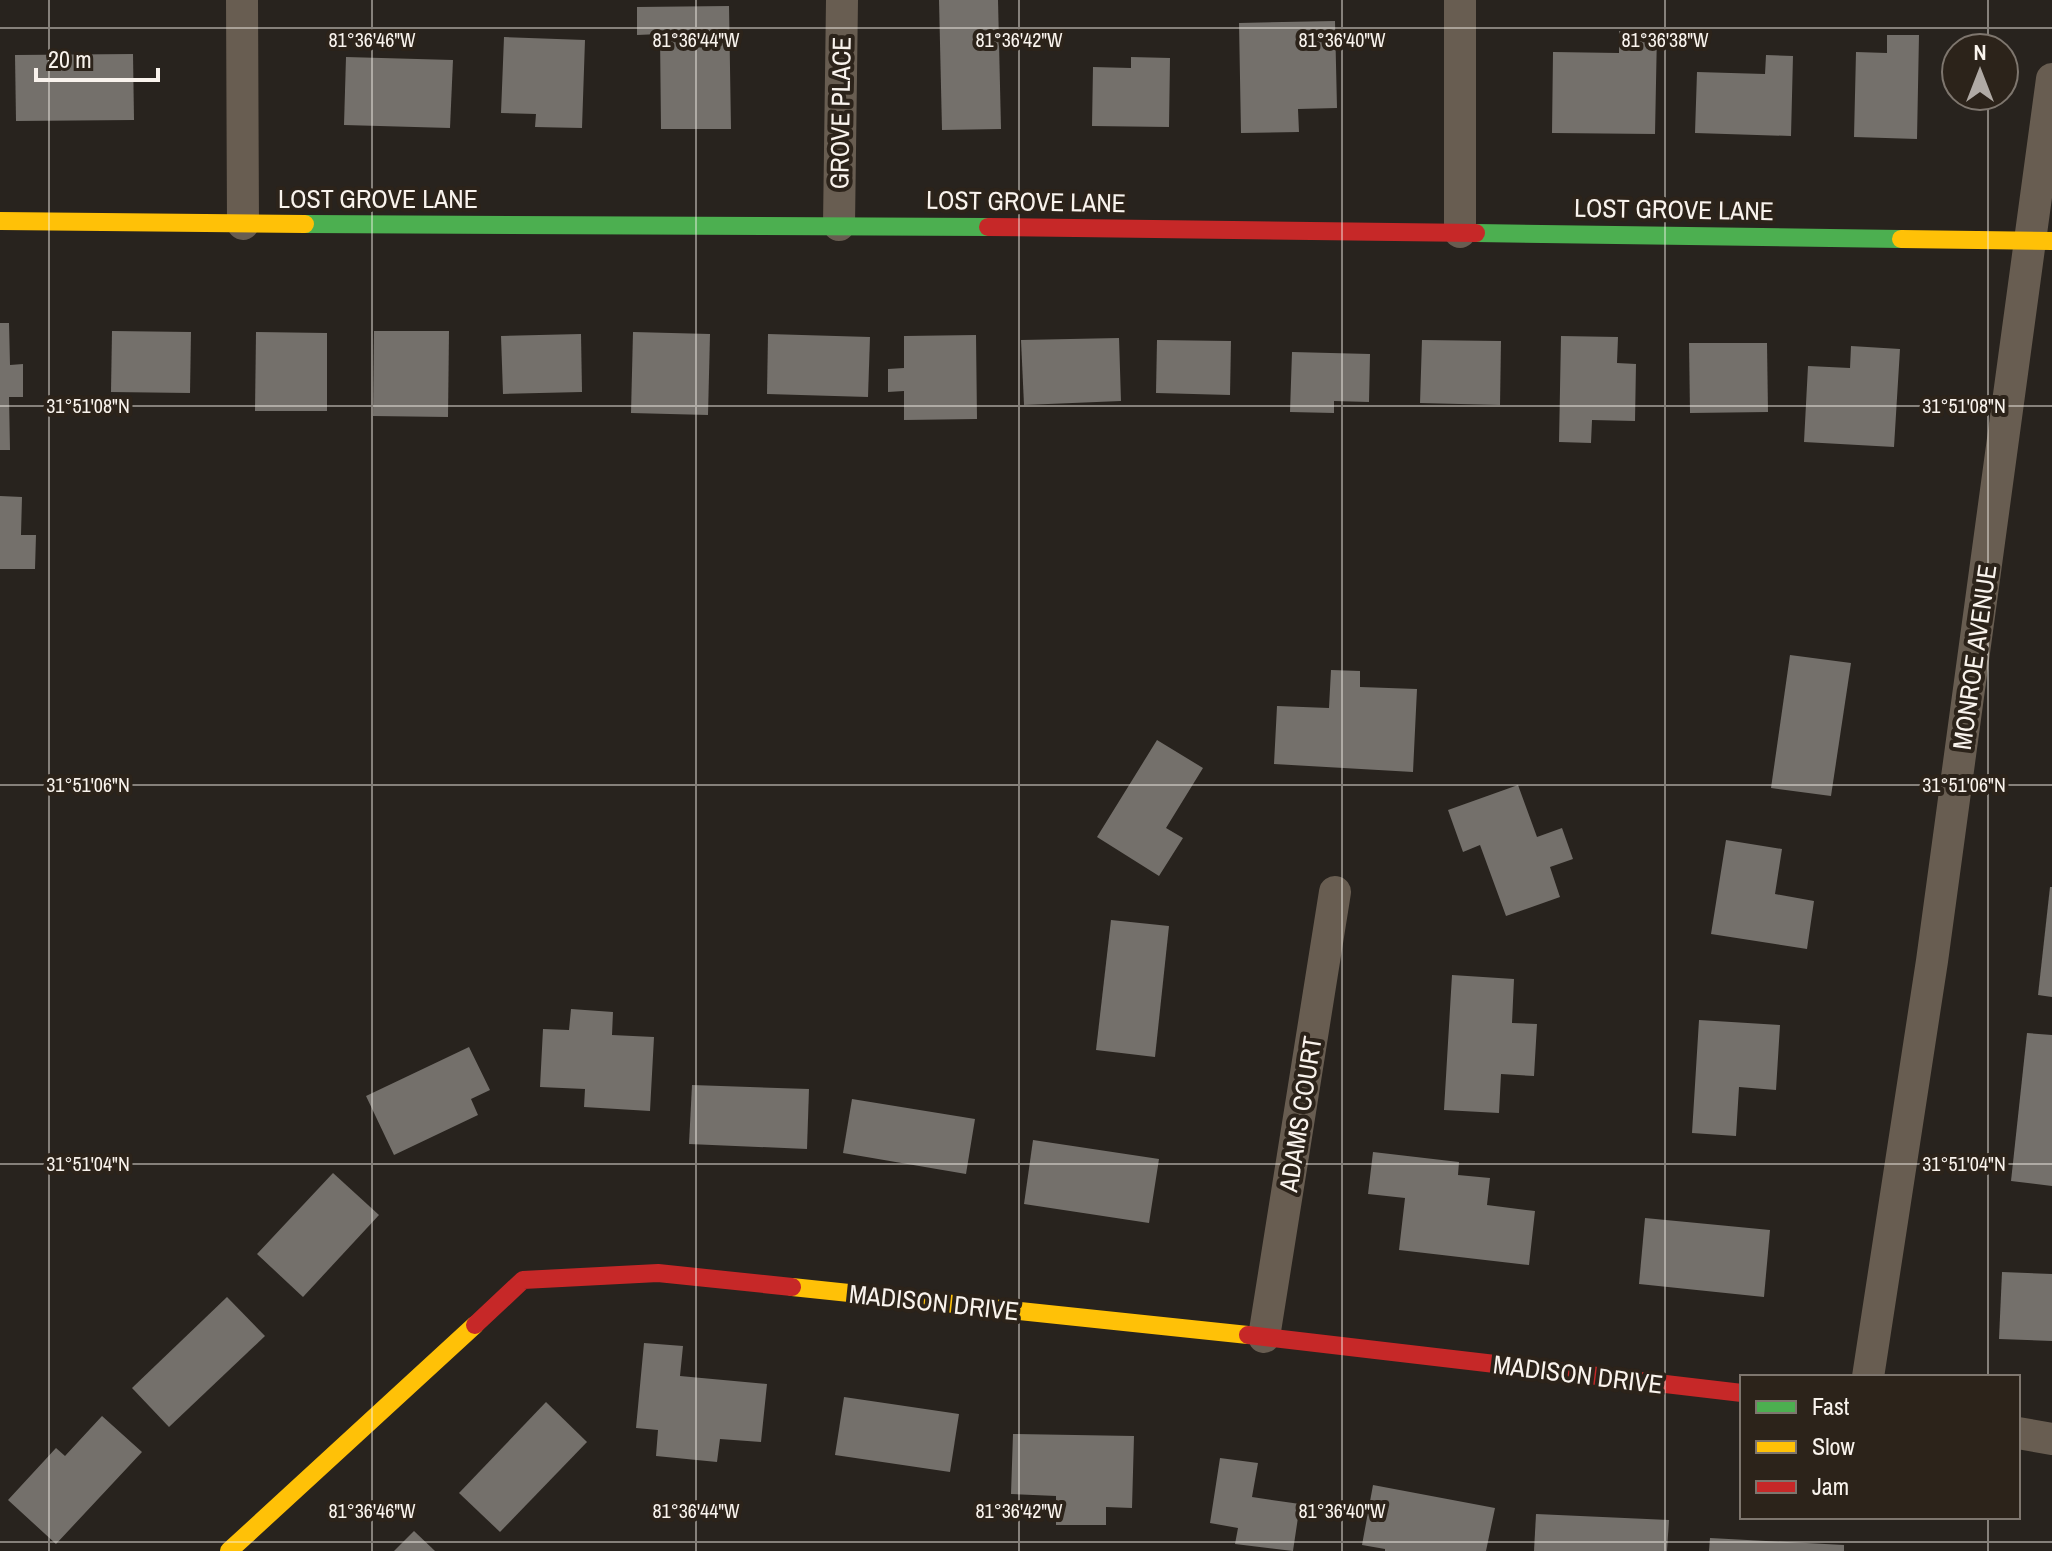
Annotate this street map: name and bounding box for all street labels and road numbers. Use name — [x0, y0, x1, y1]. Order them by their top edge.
street label: GROVE PLACE — [821, 36, 859, 190]
street label: LOST GROVE LANE — [278, 181, 478, 216]
street label: LOST GROVE LANE — [926, 182, 1126, 220]
street label: LOST GROVE LANE — [1574, 190, 1774, 228]
street label: MONROE AVENUE — [1944, 562, 2004, 752]
street label: ADAMS COURT — [1270, 1034, 1330, 1195]
street label: MADISON DRIVE — [847, 1276, 1021, 1328]
street label: MADISON DRIVE — [1491, 1346, 1665, 1402]

